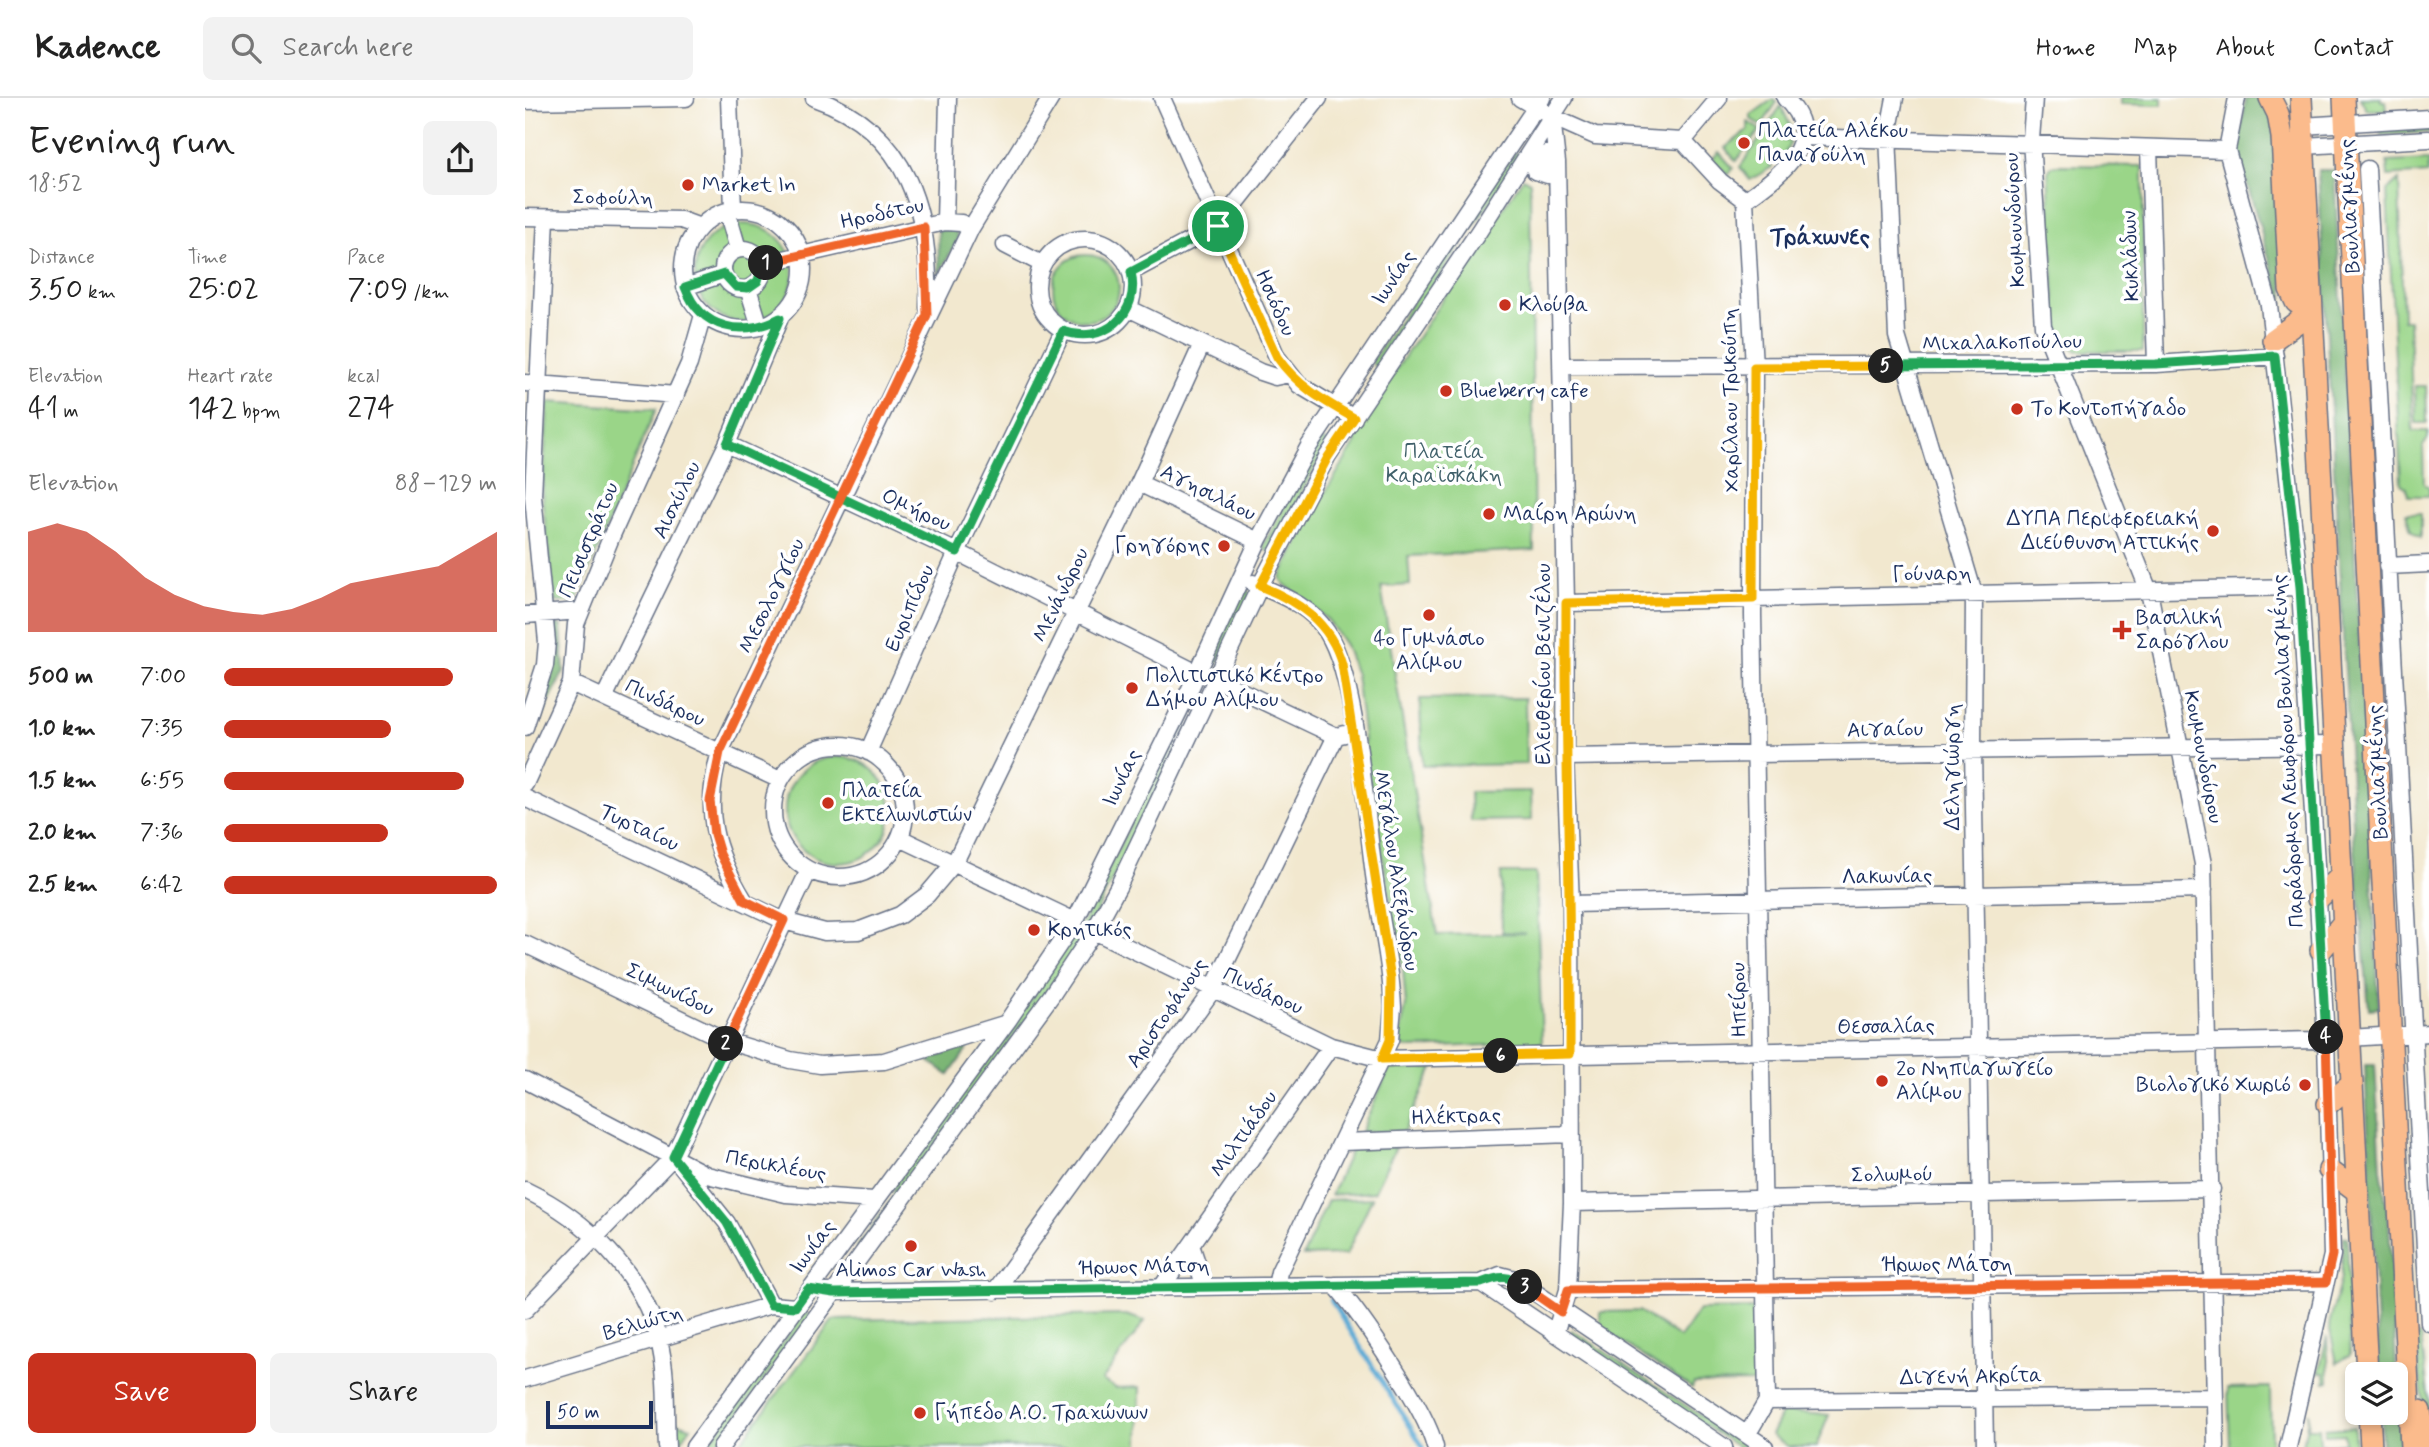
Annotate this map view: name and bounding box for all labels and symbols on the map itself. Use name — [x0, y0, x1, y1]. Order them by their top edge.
place label: Πλατεία Αλέκου Παναγούλη — [1758, 116, 1908, 169]
marker: Πλατεία Αλέκου Παναγούλη — [1736, 135, 1752, 151]
street label: Βουλιαγμένης — [2332, 138, 2367, 274]
street label: Κουμουνδούρου — [1997, 152, 2033, 288]
place label: Market In — [702, 171, 796, 199]
marker: Market In — [680, 177, 696, 193]
street label: Σοφούλη — [572, 183, 654, 213]
street label: Ηροδότου — [837, 191, 927, 237]
pin — [1188, 196, 1248, 256]
street label: Κυκλάδων — [2115, 210, 2147, 302]
district label: Τράχωνες — [1769, 223, 1870, 253]
street label: Ιωνίας — [1365, 245, 1423, 311]
pin: 1 — [749, 246, 783, 280]
street label: Ησιόδου — [1248, 265, 1302, 341]
place label: Κλούβα — [1519, 291, 1588, 319]
marker: Κλούβα — [1497, 297, 1513, 313]
street label: Χαρίλαου Τρικούπη — [1715, 308, 1747, 492]
street label: Μιχαλακοπούλου — [1922, 328, 2082, 358]
pin: 5 — [1869, 348, 1903, 384]
place label: Blueberry cafe — [1460, 377, 1589, 405]
marker: Blueberry cafe — [1438, 383, 1454, 399]
place label: Το Κοντοπήγαδο — [2031, 395, 2186, 423]
marker: Το Κοντοπήγαδο — [2009, 401, 2025, 417]
park label: Πλατεία Καραϊσκάκη — [1386, 438, 1502, 490]
street label: Αισχύλου — [646, 457, 708, 543]
street label: Αγησιλάου — [1156, 458, 1260, 528]
street label: Πεισιστράτου — [552, 478, 626, 602]
street label: Ομήρου — [877, 482, 955, 538]
place label: Μαίρη Αρώνη — [1503, 500, 1637, 528]
place label: ΔΥΠΑ Περιφερειακή Διεύθυνση Αττικής — [2007, 505, 2199, 557]
marker: Μαίρη Αρώνη — [1481, 506, 1497, 522]
marker: ΔΥΠΑ Περιφερειακή Διεύθυνση Αττικής — [2205, 523, 2221, 539]
place label: Γρηγόρης — [1114, 532, 1210, 560]
street label: Μεσολογγίου — [732, 534, 812, 658]
marker: Γρηγόρης — [1216, 538, 1232, 554]
street label: Μενάνδρου — [1026, 543, 1096, 647]
street label: Γούναρη — [1892, 559, 1972, 589]
street label: Ευριπίδου — [878, 560, 942, 656]
street label: Ελευθερίου Βενιζέλου — [1529, 563, 1558, 765]
street label: Παράδρομος Λεωφόρου Βουλιαγμένης — [2264, 574, 2311, 928]
place label: Βασιλική Σαρόγλου — [2136, 604, 2228, 656]
marker: 4ο Γυμνάσιο Αλίμου — [1421, 607, 1437, 623]
marker: Βασιλική Σαρόγλου — [2114, 622, 2130, 638]
place label: 4ο Γυμνάσιο Αλίμου — [1373, 625, 1485, 677]
place label: Πολιτιστικό Κέντρο Δήμου Αλίμου — [1146, 661, 1323, 714]
street label: Πινδάρου — [620, 672, 710, 734]
marker: Πολιτιστικό Κέντρο Δήμου Αλίμου — [1124, 680, 1140, 696]
street label: Κουμουνδούρου — [2176, 688, 2230, 826]
street label: Δεληγιώργη — [1939, 703, 1967, 831]
street label: Βουλιαγμένης — [2360, 704, 2395, 840]
street label: Αιγαίου — [1847, 715, 1923, 745]
street label: Ιωνίας — [1096, 745, 1148, 811]
street label: Μεγάλου Αλεξάνδρου — [1366, 769, 1426, 973]
place label: Πλατεία Εκτελωνιστών — [842, 777, 972, 829]
marker: Πλατεία Εκτελωνιστών — [820, 795, 836, 811]
street label: Τυρταίου — [595, 797, 683, 859]
street label: Λακωνίας — [1841, 862, 1933, 892]
place label: Κρητικός — [1048, 916, 1132, 944]
marker: Κρητικός — [1026, 922, 1042, 938]
street label: Αριστοφάνους — [1120, 953, 1214, 1073]
street label: Σιμωνίδου — [621, 957, 719, 1023]
street label: Πινδάρου — [1218, 960, 1308, 1022]
street label: Ηπείρου — [1724, 962, 1754, 1038]
street label: Θεσσαλίας — [1837, 1012, 1935, 1042]
pin: 4 — [2309, 1020, 2343, 1054]
pin: 2 — [709, 1026, 743, 1062]
pin: 6 — [1483, 1038, 1518, 1074]
place label: 2ο Νηπιαγωγείο Αλίμου — [1896, 1055, 2053, 1107]
place label: Βιολογικό Χωριό — [2136, 1071, 2291, 1099]
marker: 2ο Νηπιαγωγείο Αλίμου — [1874, 1073, 1890, 1089]
marker: Βιολογικό Χωριό — [2297, 1077, 2313, 1093]
street label: Μιλτιάδου — [1204, 1085, 1284, 1183]
street label: Ηλέκτρας — [1410, 1100, 1502, 1133]
street label: Περικλέους — [723, 1142, 829, 1189]
street label: Σολωμού — [1851, 1160, 1933, 1190]
street label: Ιωνίας — [784, 1214, 842, 1280]
marker: Alimos Car Wash — [903, 1238, 919, 1254]
street label: Ήρωος Μάτση — [1881, 1251, 2013, 1279]
street label: Ήρωος Μάτση — [1078, 1252, 1210, 1282]
place label: Alimos Car Wash — [836, 1256, 986, 1284]
pin: 3 — [1507, 1270, 1543, 1304]
street label: Βελιώτη — [600, 1298, 686, 1348]
street label: Διγενή Ακρίτα — [1900, 1362, 2042, 1392]
scale bar — [546, 1398, 653, 1430]
place label: Γήπεδο Α.Ο. Τραχώνων — [934, 1399, 1148, 1427]
marker: Γήπεδο Α.Ο. Τραχώνων — [912, 1405, 928, 1421]

